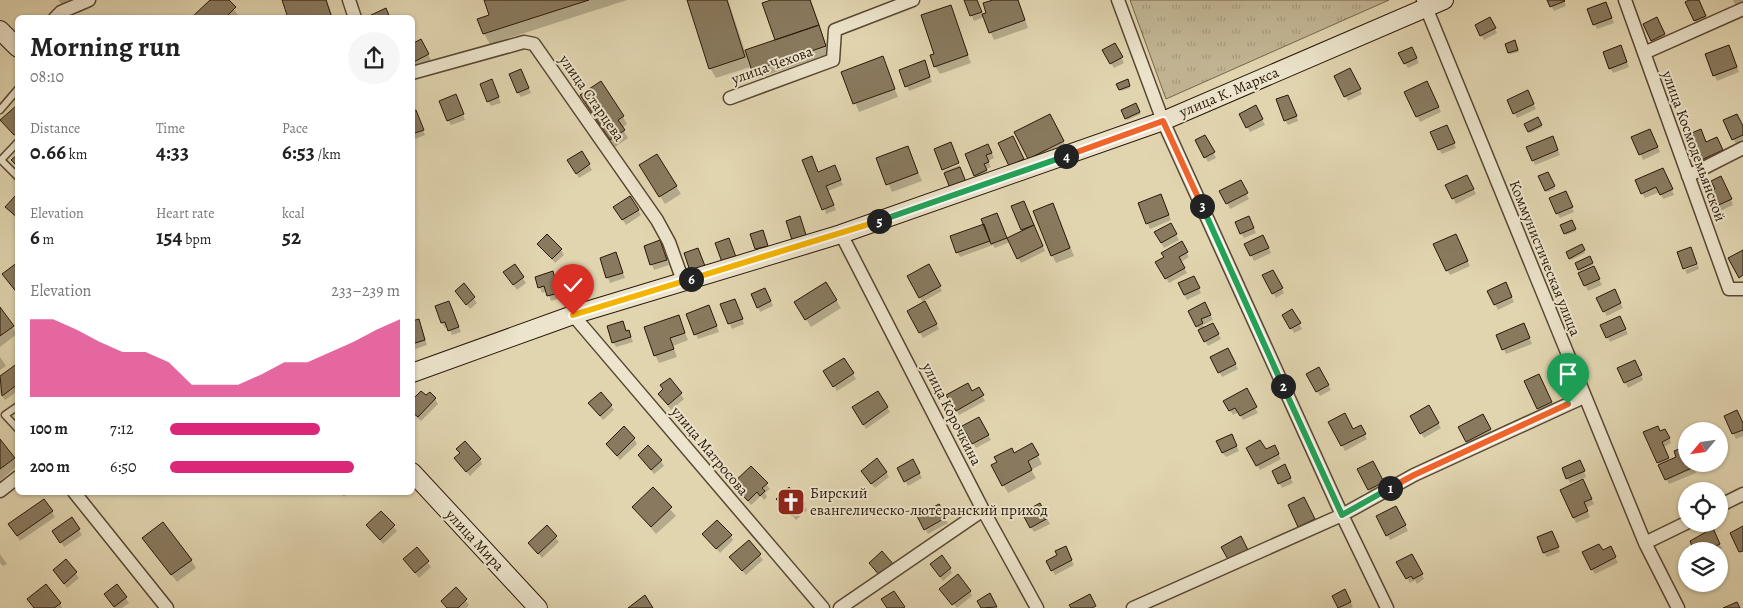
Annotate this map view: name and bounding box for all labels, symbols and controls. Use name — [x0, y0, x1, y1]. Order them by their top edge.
text: Morning run — [30, 28, 180, 66]
button: share — [348, 32, 400, 84]
street label: улица Чехова — [728, 41, 816, 89]
street label: улица Старцева — [554, 50, 629, 145]
street label: улица К. Маркса — [1175, 62, 1282, 122]
text: 08:10 — [30, 66, 64, 88]
street label: улица Космодемьянской — [1657, 67, 1731, 224]
text: Distance — [30, 119, 80, 138]
text: Time — [156, 119, 185, 138]
text: Pace — [282, 119, 308, 138]
text: 0.66 — [30, 138, 66, 166]
text: 4:33 — [156, 138, 189, 166]
text: 6:53 — [282, 138, 315, 166]
pin: 4 — [1054, 144, 1078, 168]
text: km — [66, 145, 87, 164]
text: /km — [315, 145, 341, 164]
text: 4 — [1063, 147, 1070, 166]
street label: Коммунистическая улица — [1505, 177, 1585, 339]
pin: 3 — [1190, 194, 1214, 218]
text: 3 — [1199, 197, 1206, 216]
text: Elevation — [30, 204, 84, 223]
text: Heart rate — [156, 204, 214, 223]
text: kcal — [282, 204, 304, 223]
pin: 5 — [866, 208, 892, 234]
text: 5 — [877, 212, 882, 231]
text: 6 — [30, 223, 40, 251]
text: 154 — [156, 223, 182, 251]
text: 52 — [282, 223, 301, 251]
text: m — [40, 230, 54, 249]
text: bpm — [182, 230, 211, 249]
pin — [552, 264, 594, 315]
pin: 6 — [678, 266, 704, 292]
text: 6 — [688, 270, 695, 289]
icon: check — [559, 271, 587, 299]
text: Elevation — [30, 280, 91, 302]
text: 233–239 m — [331, 280, 400, 302]
pin — [1547, 353, 1589, 404]
street label: улица Корочкина — [917, 358, 987, 469]
icon: arrive — [1554, 360, 1582, 388]
pin: 2 — [1270, 374, 1296, 398]
text: 2 — [1280, 377, 1287, 396]
street label: улица Матросова — [666, 401, 753, 500]
text: 100 m — [30, 418, 68, 440]
text: 7:12 — [110, 418, 134, 440]
north arrow — [1678, 422, 1728, 472]
map controls — [1678, 422, 1728, 592]
text: 200 m — [30, 456, 70, 478]
text: 6:50 — [110, 456, 137, 478]
pin: 1 — [1378, 476, 1402, 500]
text: 1 — [1388, 479, 1393, 498]
button: locate — [1678, 482, 1728, 532]
place label: Бирский евангелическо-лютеранский приход — [810, 483, 1048, 520]
church icon: Бирский евангелическо-лютеранский приход — [776, 487, 806, 517]
street label: улица Мира — [441, 504, 509, 575]
button: layers — [1678, 542, 1728, 592]

